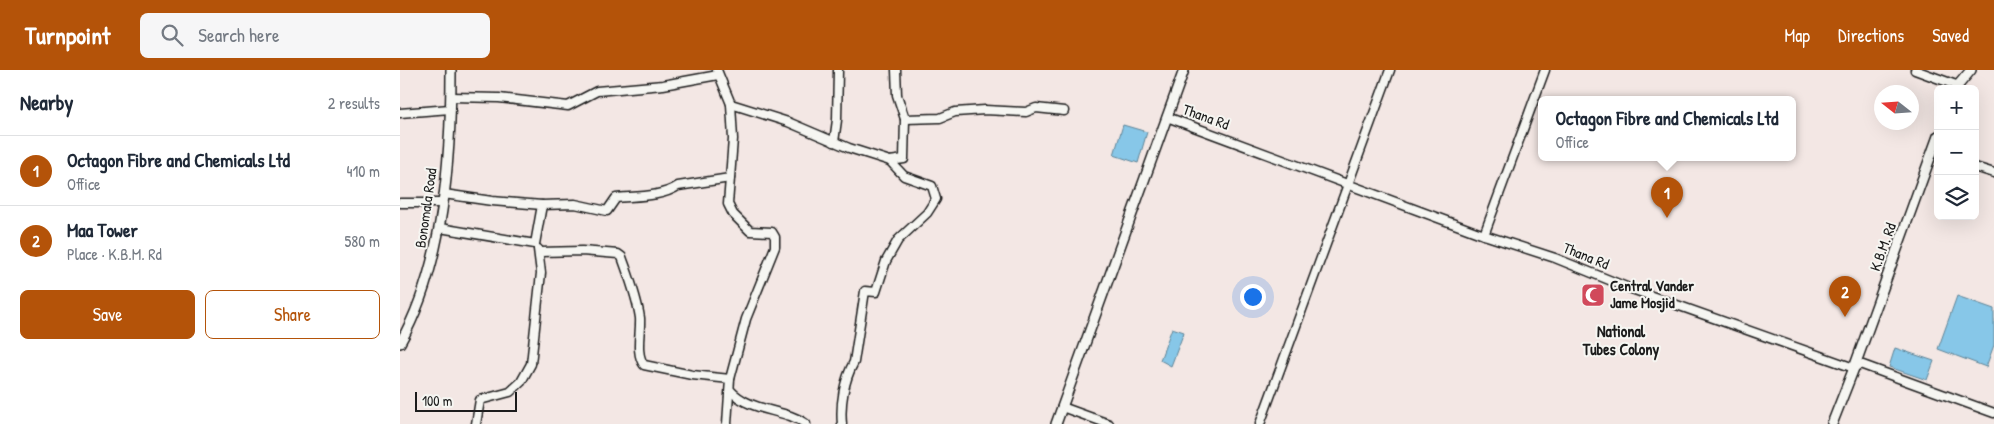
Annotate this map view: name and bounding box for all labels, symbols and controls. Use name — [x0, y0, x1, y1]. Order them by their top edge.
search box — [140, 13, 490, 58]
text: Turnpoint — [25, 19, 110, 51]
icon: search — [158, 21, 186, 49]
text: Search here — [198, 22, 280, 48]
text: Map — [1785, 23, 1810, 48]
text: Directions — [1838, 23, 1904, 48]
text: Saved — [1932, 23, 1969, 48]
north arrow — [1874, 85, 1919, 130]
map controls — [1934, 85, 1979, 220]
button: + — [1934, 85, 1979, 130]
text: Nearby — [20, 88, 73, 117]
text: 2 results — [328, 92, 380, 114]
popup — [1538, 96, 1796, 161]
street label: Thana Rd — [1180, 98, 1232, 135]
text: Octagon Fibre and Chemicals Ltd — [1556, 105, 1778, 131]
button: − — [1934, 130, 1979, 175]
text: Office — [1556, 131, 1589, 153]
text: Octagon Fibre and Chemicals Ltd — [67, 147, 290, 173]
text: 1 — [33, 160, 39, 182]
text: 410 m — [346, 160, 380, 182]
street label: Bonomala Road — [410, 166, 442, 249]
text: Office — [67, 173, 100, 195]
button: layers — [1934, 175, 1979, 220]
pin: 1 — [1651, 177, 1683, 218]
text: Maa Tower — [67, 217, 138, 243]
street label: K.B.M. Rd — [1864, 220, 1901, 274]
text: 2 — [32, 230, 40, 252]
text: 580 m — [345, 230, 380, 252]
street label: Thana Rd — [1560, 237, 1612, 274]
text: Place · K.B.M. Rd — [67, 243, 162, 265]
place label: Central Vander Jame Mosjid — [1610, 275, 1694, 313]
pin: 2 — [1829, 276, 1861, 317]
mosque icon: Central Vander Jame Mosjid — [1580, 282, 1606, 308]
your location — [1240, 284, 1266, 310]
button: Save — [20, 290, 195, 339]
button: Share — [205, 290, 380, 339]
district label: National Tubes Colony — [1582, 320, 1660, 361]
scale bar — [415, 389, 518, 412]
text: 100 m — [422, 391, 452, 410]

